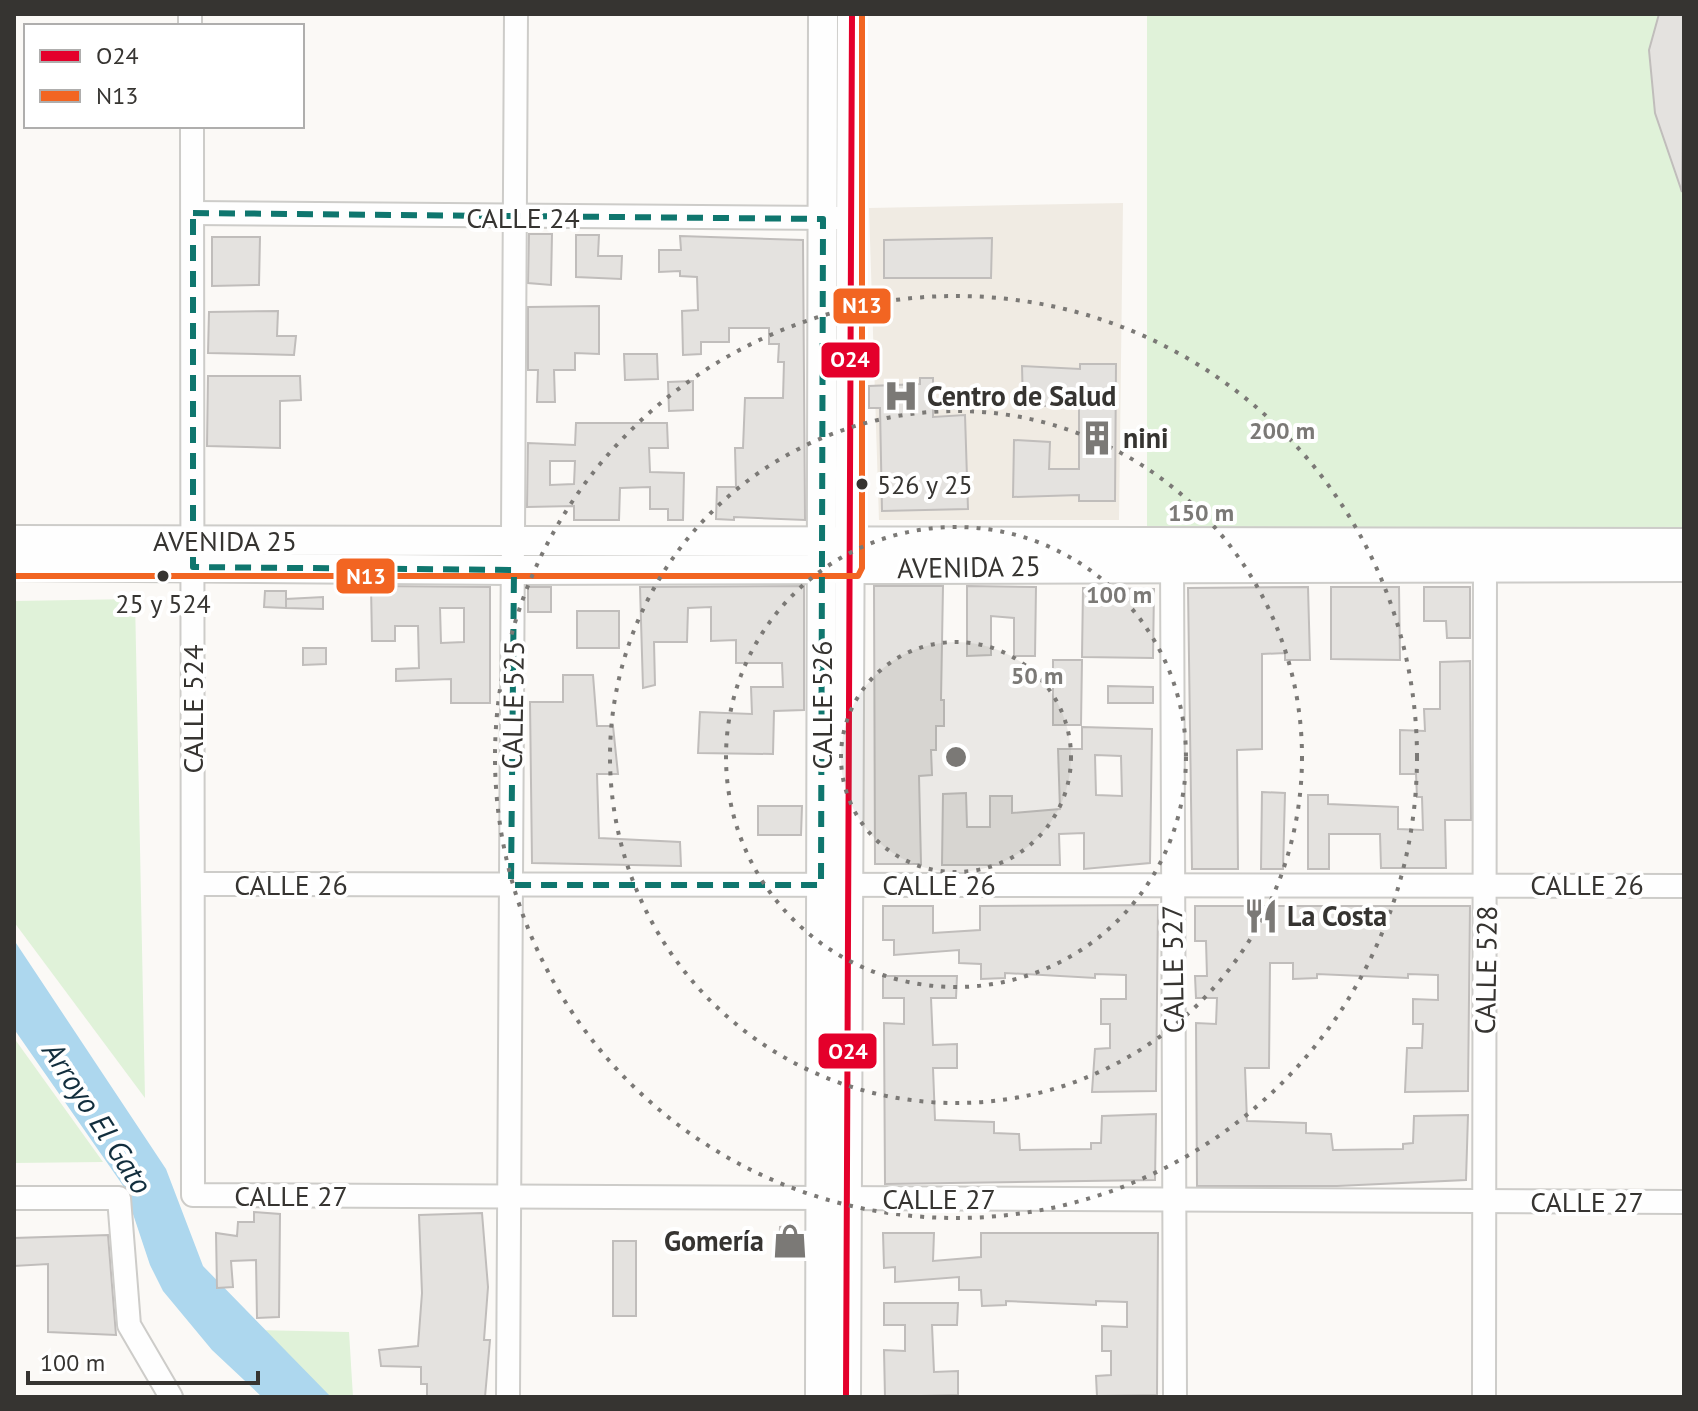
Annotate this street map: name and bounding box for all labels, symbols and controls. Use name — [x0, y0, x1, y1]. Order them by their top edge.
legend — [24, 24, 304, 128]
text: O24 — [96, 40, 139, 71]
text: N13 — [96, 80, 138, 111]
street label: CALLE 24 — [466, 199, 580, 236]
line badge: N13 — [832, 287, 892, 325]
text: N13 — [842, 291, 882, 319]
line badge: O24 — [820, 341, 881, 379]
text: O24 — [830, 345, 870, 373]
hospital icon: Centro de Salud — [882, 377, 920, 415]
place label: Centro de Salud — [927, 377, 1116, 414]
text: 200 m — [1249, 415, 1315, 446]
building icon: nini — [1078, 419, 1116, 457]
place label: nini — [1123, 419, 1169, 456]
place label: 526 y 25 — [877, 468, 973, 501]
marker: 526 y 25 — [854, 476, 870, 492]
text: 150 m — [1168, 497, 1234, 528]
street label: AVENIDA 25 — [153, 522, 297, 559]
street label: AVENIDA 25 — [897, 547, 1041, 586]
line badge: N13 — [335, 557, 396, 595]
text: N13 — [346, 562, 386, 590]
marker: 25 y 524 — [155, 568, 171, 584]
text: 100 m — [1086, 579, 1152, 610]
place label: 25 y 524 — [115, 587, 211, 620]
street label: CALLE 525 — [493, 640, 532, 770]
street label: CALLE 526 — [803, 641, 840, 769]
street label: CALLE 524 — [174, 645, 211, 773]
text: 50 m — [1011, 660, 1063, 691]
centre of rings — [942, 743, 970, 771]
street label: CALLE 26 — [234, 866, 348, 903]
street label: CALLE 26 — [882, 866, 996, 903]
street label: CALLE 26 — [1530, 866, 1644, 903]
restaurant icon: La Costa — [1242, 897, 1280, 935]
place label: La Costa — [1287, 897, 1387, 934]
street label: CALLE 527 — [1153, 904, 1192, 1034]
street label: CALLE 528 — [1466, 905, 1505, 1035]
line badge: O24 — [817, 1032, 878, 1070]
water label: Arroyo El Gato — [34, 1033, 162, 1201]
text: O24 — [828, 1037, 868, 1065]
street label: CALLE 27 — [234, 1177, 348, 1214]
street label: CALLE 27 — [882, 1180, 996, 1217]
street label: CALLE 27 — [1530, 1183, 1644, 1220]
place label: Gomería — [664, 1222, 764, 1259]
shop icon: Gomería — [771, 1222, 809, 1260]
scale bar — [28, 1335, 258, 1385]
text: 100 m — [40, 1347, 105, 1378]

